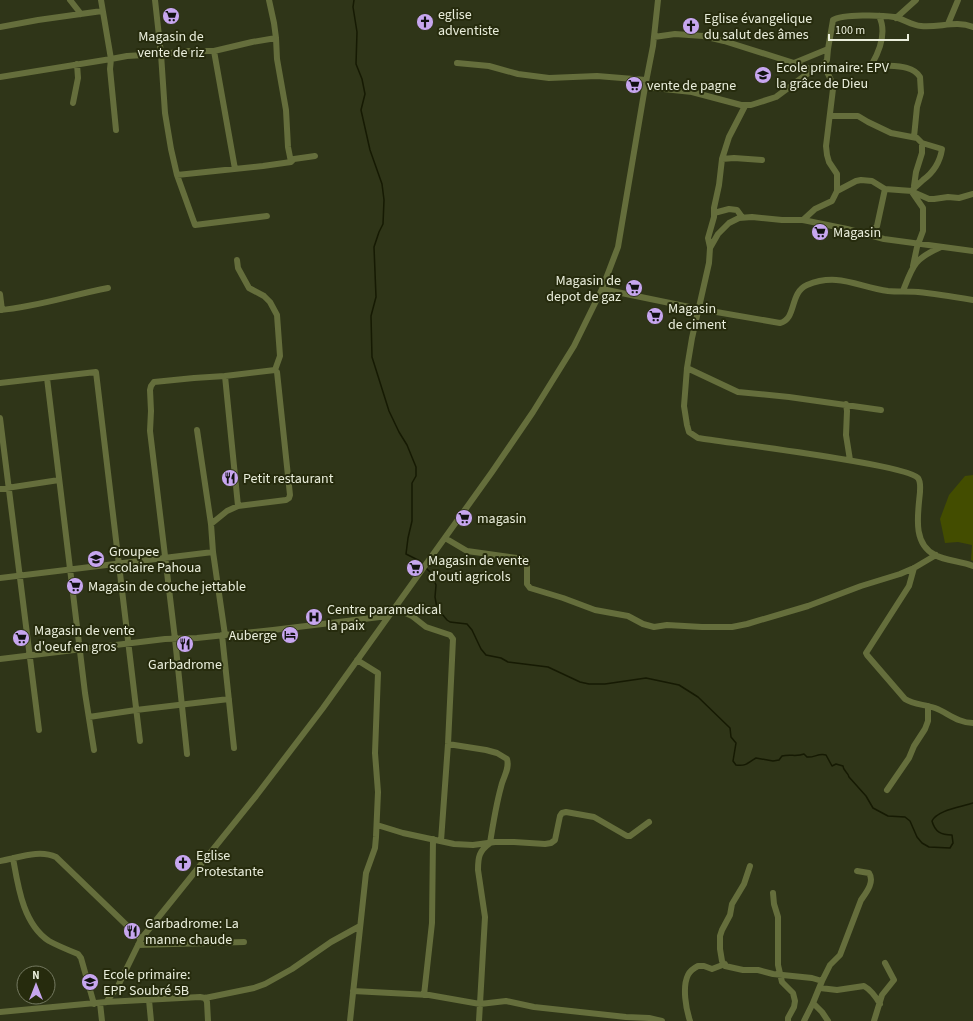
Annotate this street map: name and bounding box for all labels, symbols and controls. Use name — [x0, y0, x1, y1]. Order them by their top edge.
place label: eglise adventiste — [438, 5, 499, 41]
supermarket icon: Magasin de vente de riz — [161, 6, 181, 26]
place label: Eglise évangelique du salut des âmes — [704, 9, 812, 45]
church icon: eglise adventiste — [415, 12, 435, 32]
church icon: Eglise évangelique du salut des âmes — [681, 16, 701, 36]
scale bar — [829, 16, 908, 42]
text: 100 m — [835, 22, 865, 39]
place label: Magasin de vente de riz — [137, 27, 205, 63]
place label: Ecole primaire: EPV la grâce de Dieu — [776, 58, 890, 94]
school or university icon: Ecole primaire: EPV la grâce de Dieu — [753, 65, 773, 85]
supermarket icon: vente de pagne — [624, 75, 644, 95]
place label: vente de pagne — [647, 76, 736, 96]
supermarket icon: Magasin — [810, 222, 830, 242]
place label: Magasin — [833, 223, 881, 243]
place label: Magasin de depot de gaz — [546, 271, 621, 307]
supermarket icon: Magasin de depot de gaz — [624, 278, 644, 298]
place label: Magasin de ciment — [668, 299, 727, 335]
supermarket icon: Magasin de ciment — [645, 306, 665, 326]
restaurant icon: Petit restaurant — [220, 468, 240, 488]
place label: Petit restaurant — [243, 469, 334, 489]
supermarket icon: magasin — [454, 508, 474, 528]
place label: magasin — [477, 509, 527, 529]
place label: Groupee scolaire Pahoua — [109, 542, 201, 578]
school or university icon: Groupee scolaire Pahoua — [86, 549, 106, 569]
place label: Magasin de vente d'outi agricols — [428, 551, 529, 587]
supermarket icon: Magasin de vente d'outi agricols — [405, 558, 425, 578]
supermarket icon: Magasin de couche jettable — [65, 576, 85, 596]
place label: Magasin de couche jettable — [88, 577, 246, 597]
place label: Centre paramedical la paix — [327, 600, 442, 636]
hospital icon: Centre paramedical la paix — [304, 607, 324, 627]
place label: Magasin de vente d'oeuf en gros — [34, 621, 135, 657]
hotel icon: Auberge — [280, 625, 300, 645]
place label: Auberge — [229, 626, 277, 646]
supermarket icon: Magasin de vente d'oeuf en gros — [11, 628, 31, 648]
restaurant icon: Garbadrome — [175, 634, 195, 654]
place label: Garbadrome — [148, 655, 222, 675]
place label: Eglise Protestante — [196, 846, 264, 882]
church icon: Eglise Protestante — [173, 853, 193, 873]
place label: Garbadrome: La manne chaude — [145, 914, 239, 950]
restaurant icon: Garbadrome: La manne chaude — [122, 921, 142, 941]
north arrow — [16, 965, 56, 1005]
place label: Ecole primaire: EPP Soubré 5B — [103, 965, 191, 1001]
text: N — [32, 968, 40, 983]
school or university icon: Ecole primaire: EPP Soubré 5B — [80, 972, 100, 992]

